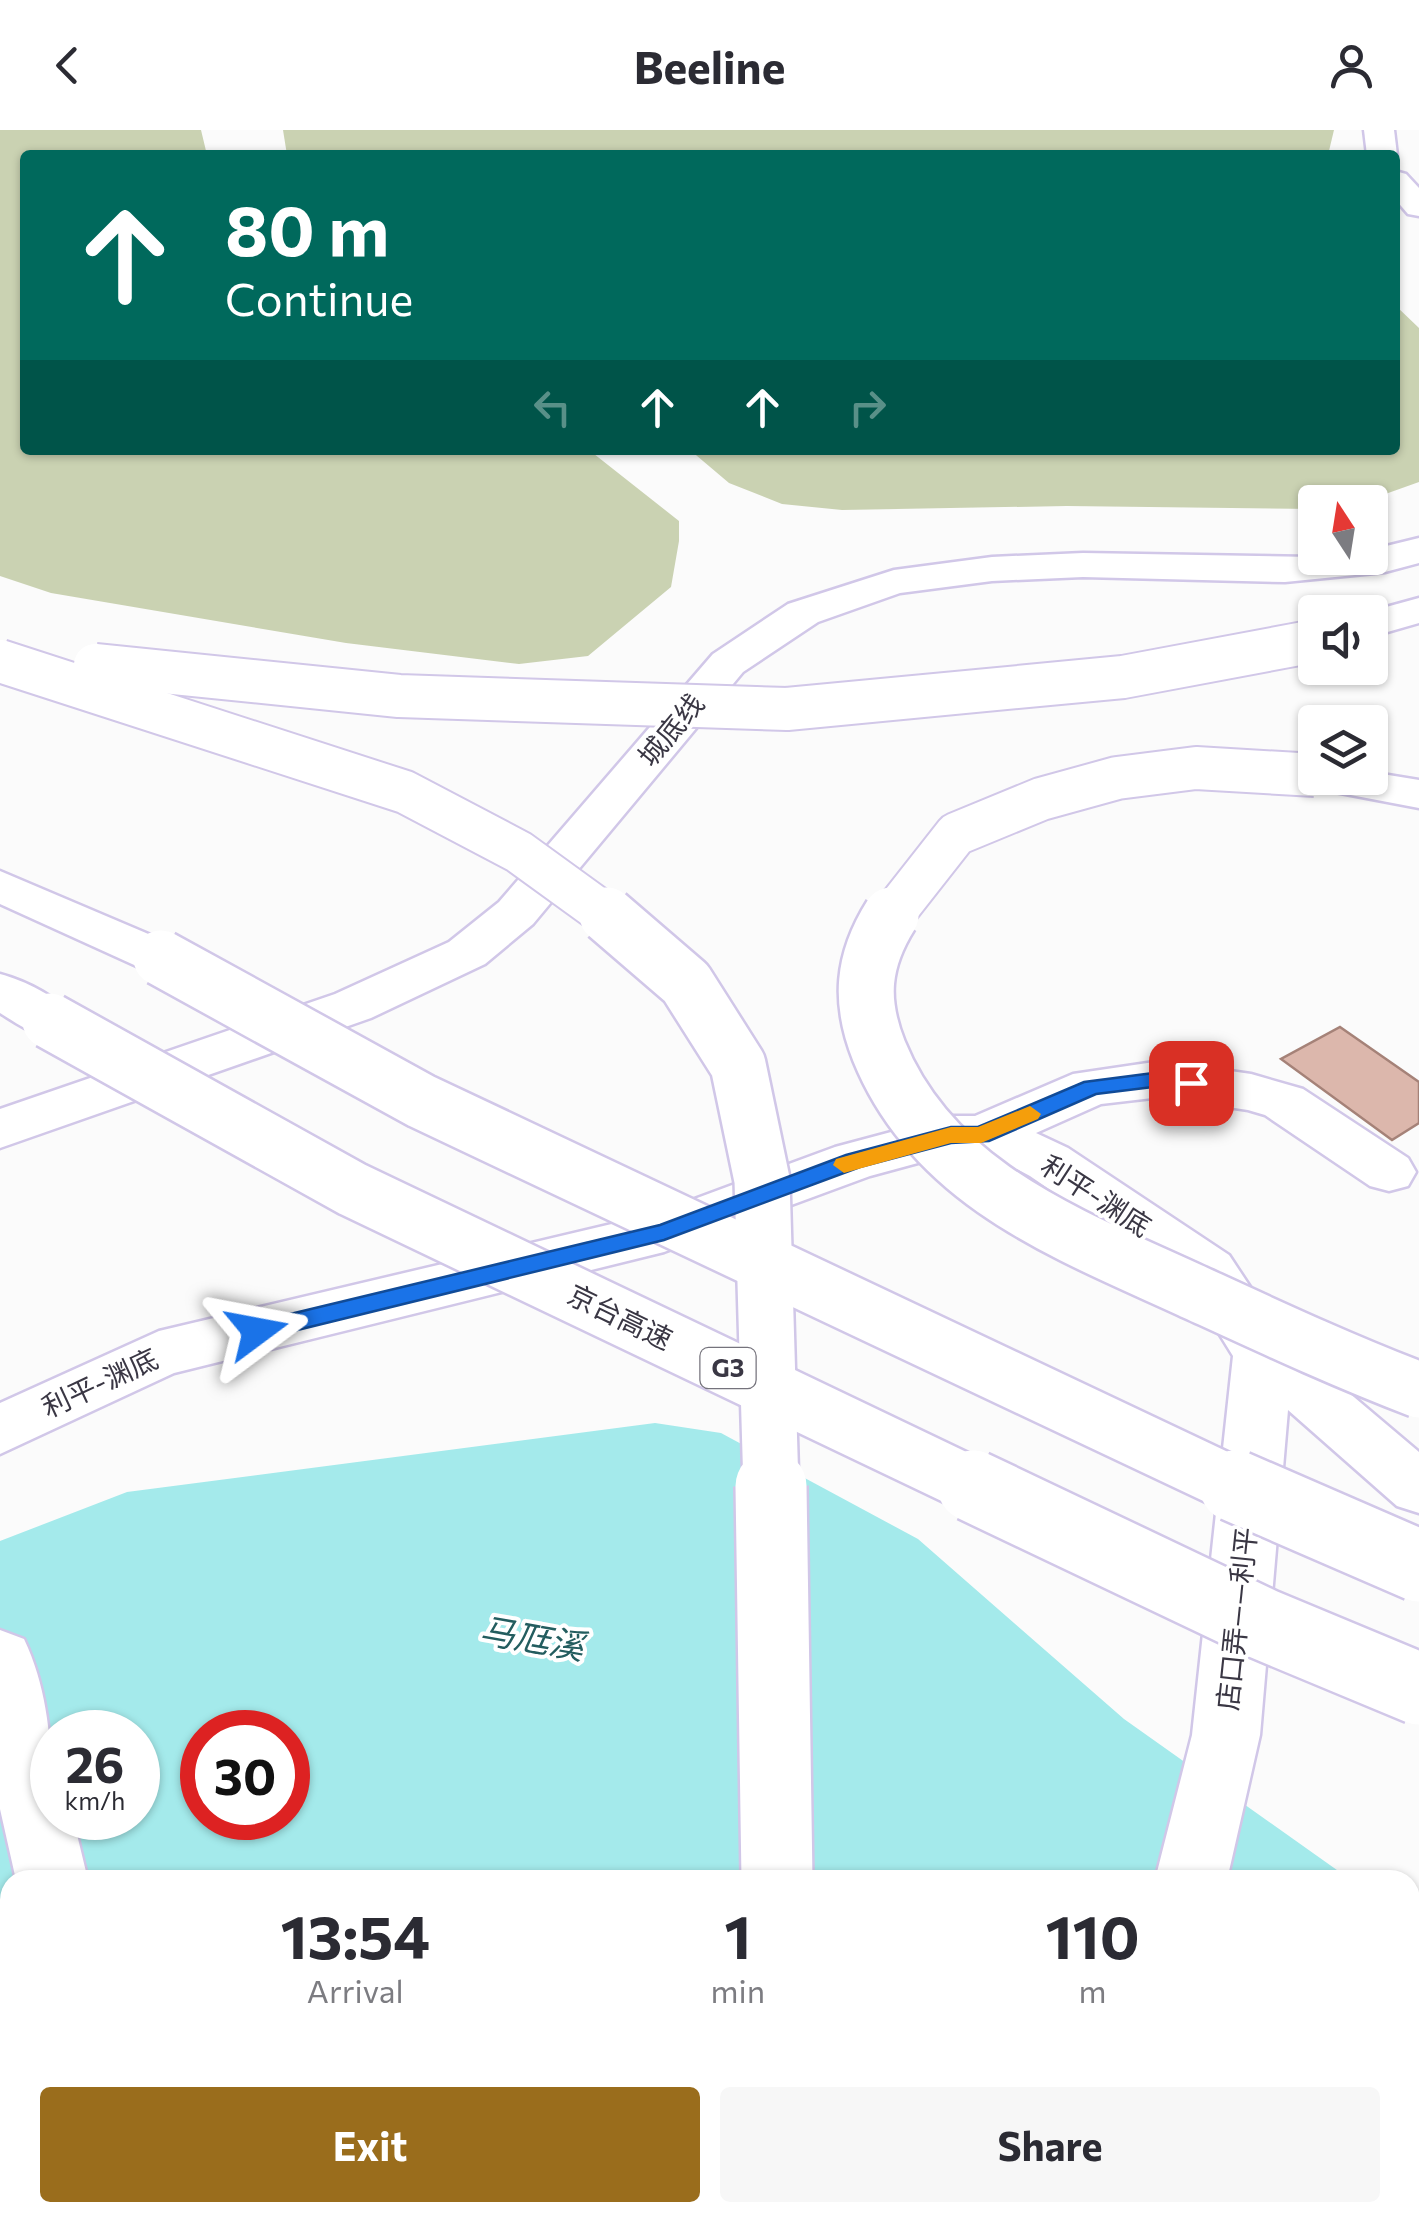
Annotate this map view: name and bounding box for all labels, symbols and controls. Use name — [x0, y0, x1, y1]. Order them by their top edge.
icon: back — [40, 38, 95, 93]
text: Beeline — [634, 38, 785, 93]
icon: person — [1324, 38, 1379, 93]
text: 80 m — [225, 185, 389, 270]
icon: ahead — [60, 190, 190, 320]
text: Continue — [225, 270, 413, 325]
icon: left — [525, 380, 580, 435]
icon: ahead — [630, 380, 685, 435]
icon: ahead — [735, 380, 790, 435]
icon: right — [840, 380, 895, 435]
north arrow — [1298, 485, 1388, 575]
map controls — [1298, 485, 1388, 795]
button: sound — [1298, 595, 1388, 685]
street label: 城底线 — [630, 686, 710, 772]
button: layers — [1298, 705, 1388, 795]
pin — [1149, 1041, 1234, 1126]
icon: arrive — [1164, 1056, 1219, 1111]
street label: 利平-渊底 — [1035, 1147, 1158, 1243]
street label: 京台高速 — [563, 1276, 678, 1356]
position arrow — [205, 1279, 309, 1383]
street label: 利平-渊底 — [36, 1341, 163, 1424]
road number: G3 — [700, 1348, 756, 1388]
street label: 店口弄——利平 — [1209, 1526, 1263, 1712]
water label: 马尫溪 — [477, 1606, 592, 1668]
speed limit sign: 30 — [180, 1710, 310, 1840]
text: 26 — [65, 1732, 124, 1793]
text: km/h — [65, 1785, 125, 1815]
text: 13:54 — [280, 1898, 430, 1971]
text: 1 — [724, 1898, 751, 1971]
text: 110 — [1045, 1898, 1140, 1971]
text: Arrival — [307, 1970, 404, 2010]
text: min — [711, 1970, 765, 2010]
text: m — [1079, 1970, 1106, 2010]
button: Exit — [40, 2087, 700, 2202]
button: Share — [720, 2087, 1380, 2202]

